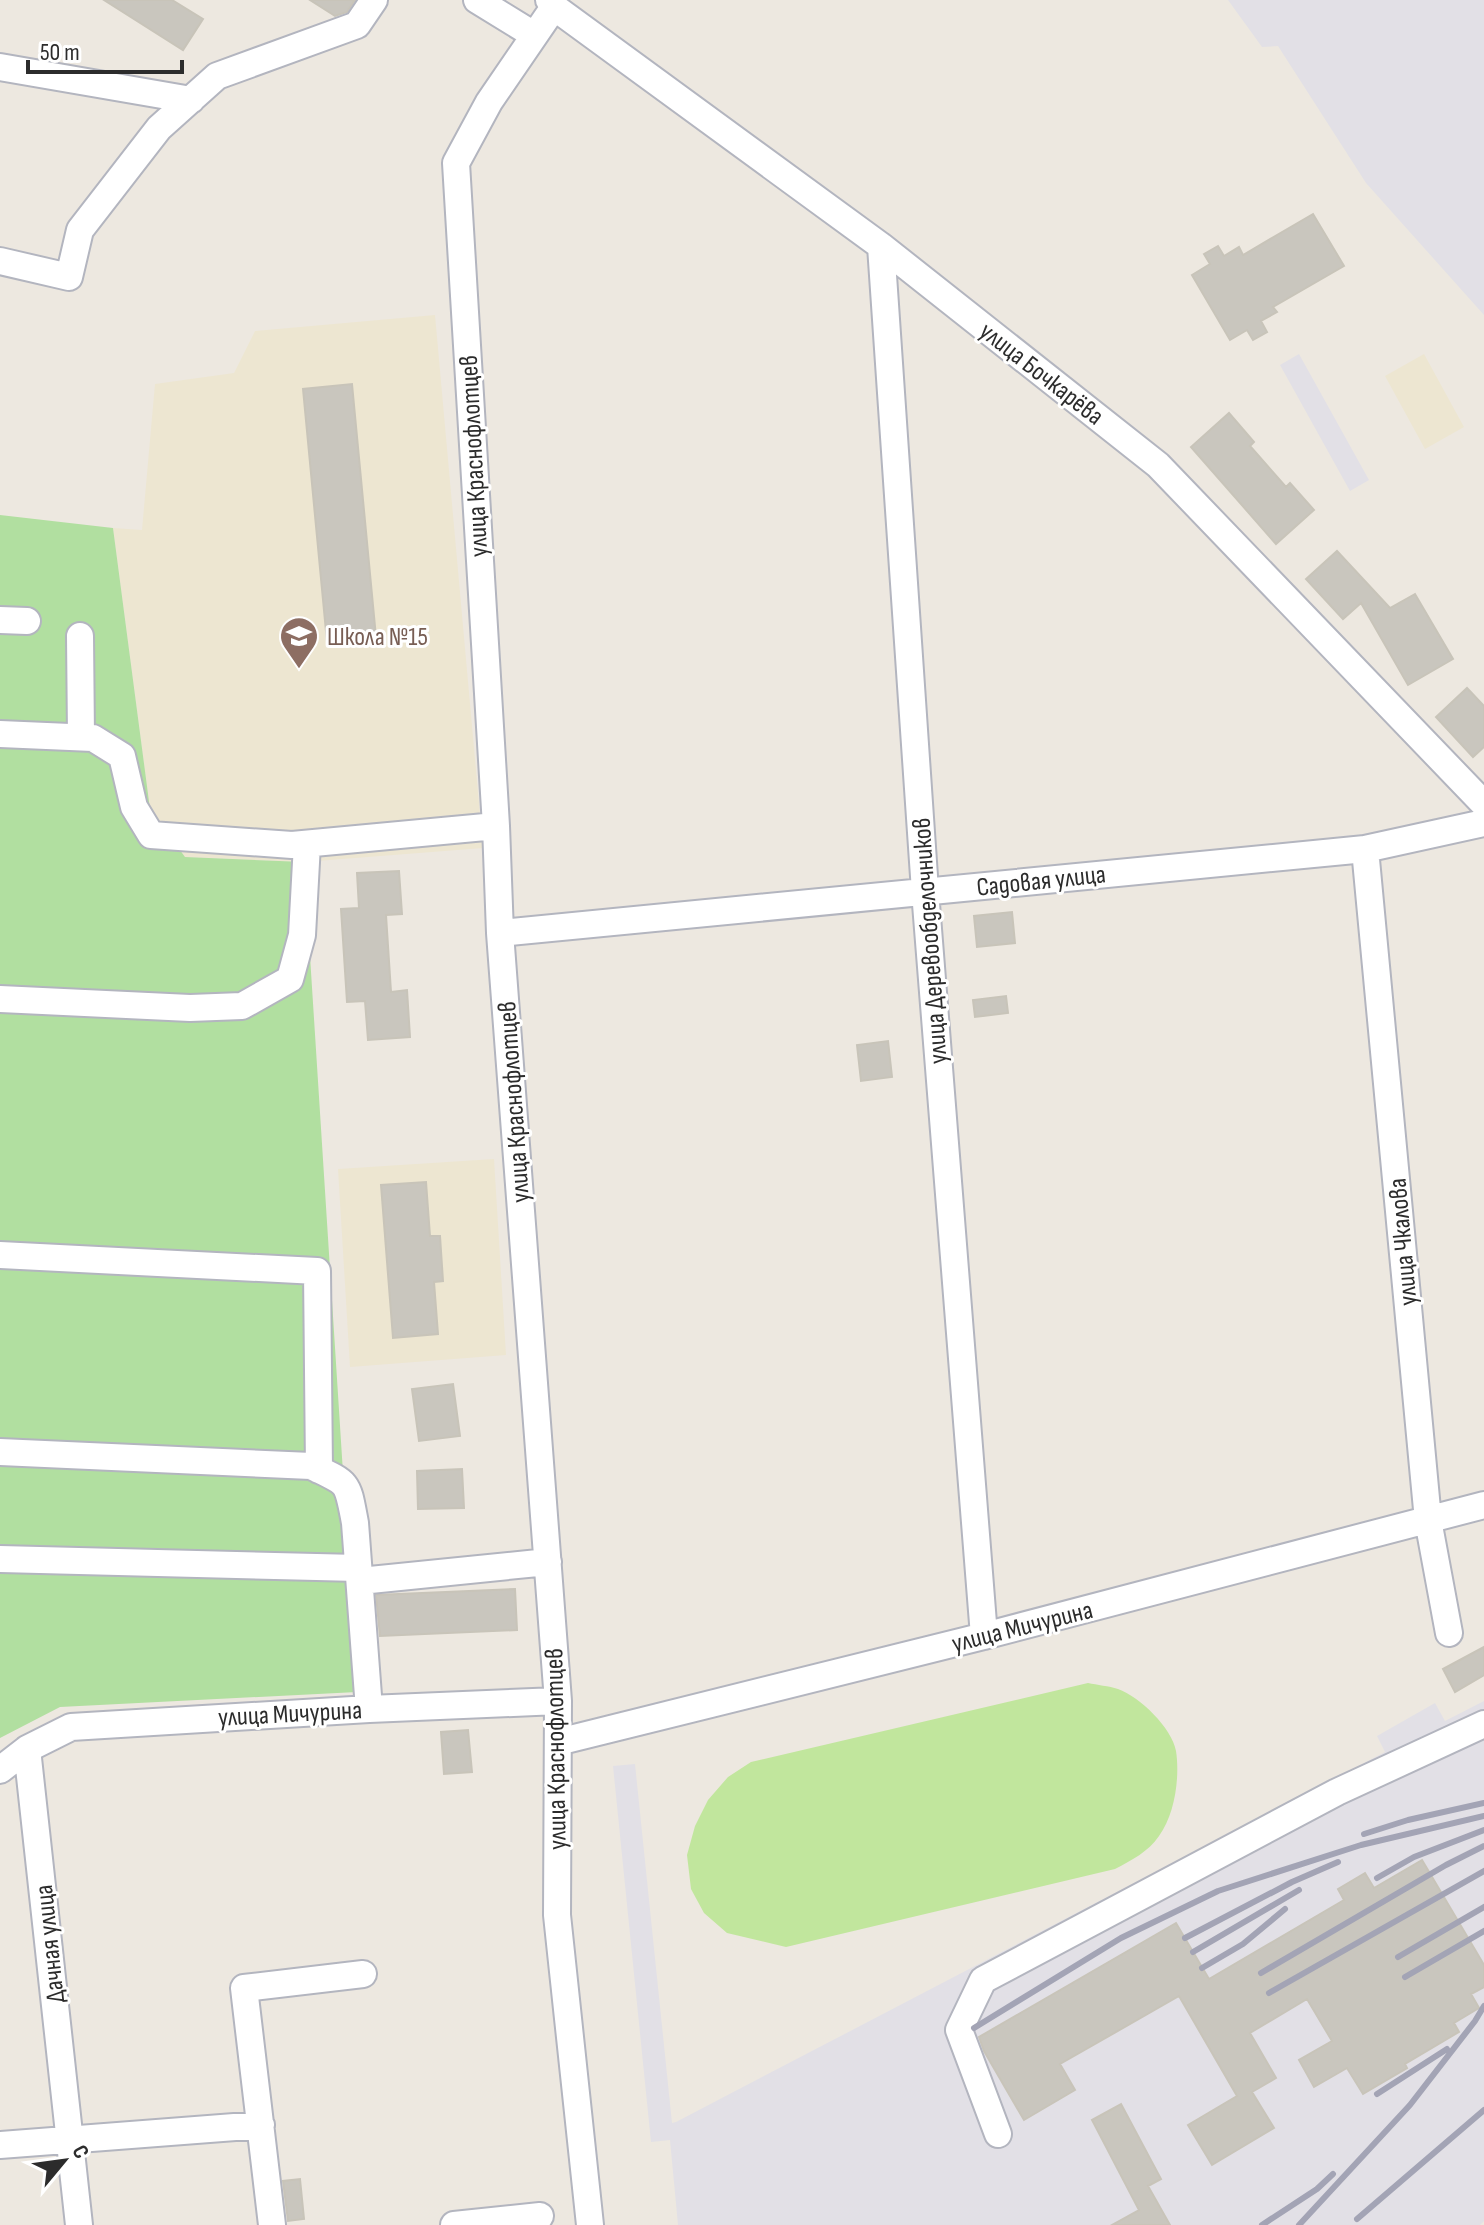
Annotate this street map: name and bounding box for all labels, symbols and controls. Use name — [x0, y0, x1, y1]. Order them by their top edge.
scale bar — [28, 24, 182, 74]
text: 50 m — [40, 38, 80, 67]
street label: улица Бочкарёва — [973, 316, 1109, 432]
street label: улица Краснофлотцев — [454, 354, 495, 558]
school or university icon: Школа №15 — [278, 615, 320, 670]
place label: Школа №15 — [327, 622, 428, 653]
street label: улица Деревообделочников — [906, 817, 955, 1065]
street label: Садовая улица — [975, 859, 1107, 904]
street label: улица Краснофлотцев — [492, 1000, 537, 1204]
street label: улица Чкалова — [1382, 1177, 1425, 1307]
street label: улица Мичурина — [949, 1595, 1096, 1660]
street label: улица Краснофлотцев — [539, 1648, 574, 1850]
street label: улица Мичурина — [217, 1695, 363, 1734]
street label: Дачная улица — [29, 1883, 72, 2005]
north arrow — [24, 2121, 104, 2201]
text: С — [66, 2141, 95, 2164]

